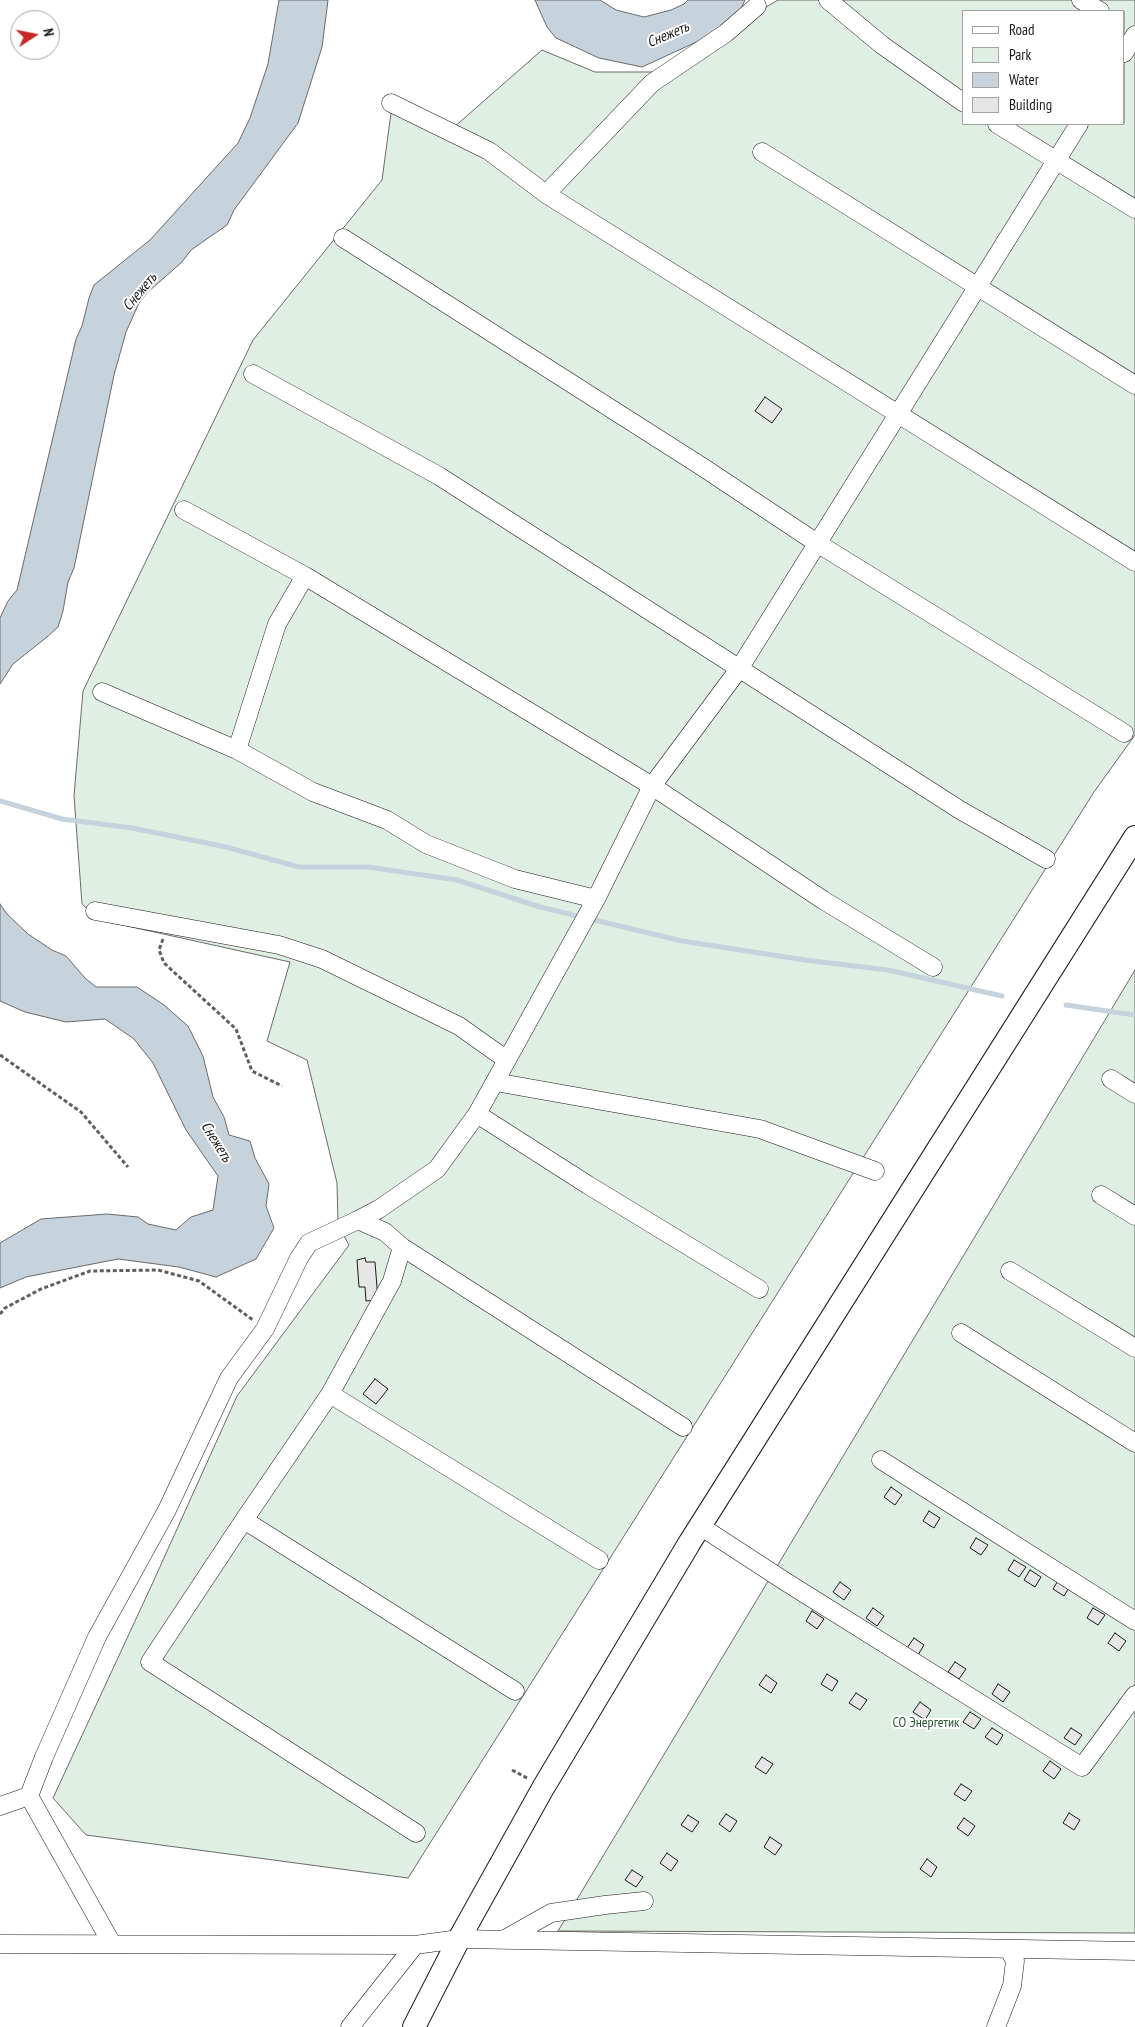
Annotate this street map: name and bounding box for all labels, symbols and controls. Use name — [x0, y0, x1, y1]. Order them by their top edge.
north arrow — [10, 10, 60, 60]
legend — [962, 10, 1125, 125]
water label: Снежеть — [644, 18, 692, 52]
text: Road — [1009, 20, 1035, 39]
text: N — [39, 27, 58, 38]
text: Park — [1009, 45, 1031, 64]
text: Water — [1009, 70, 1039, 89]
text: Building — [1009, 95, 1052, 114]
water label: Снежеть — [119, 269, 161, 315]
water label: Снежеть — [197, 1119, 235, 1165]
park label: СО Энергетик — [892, 1715, 960, 1731]

